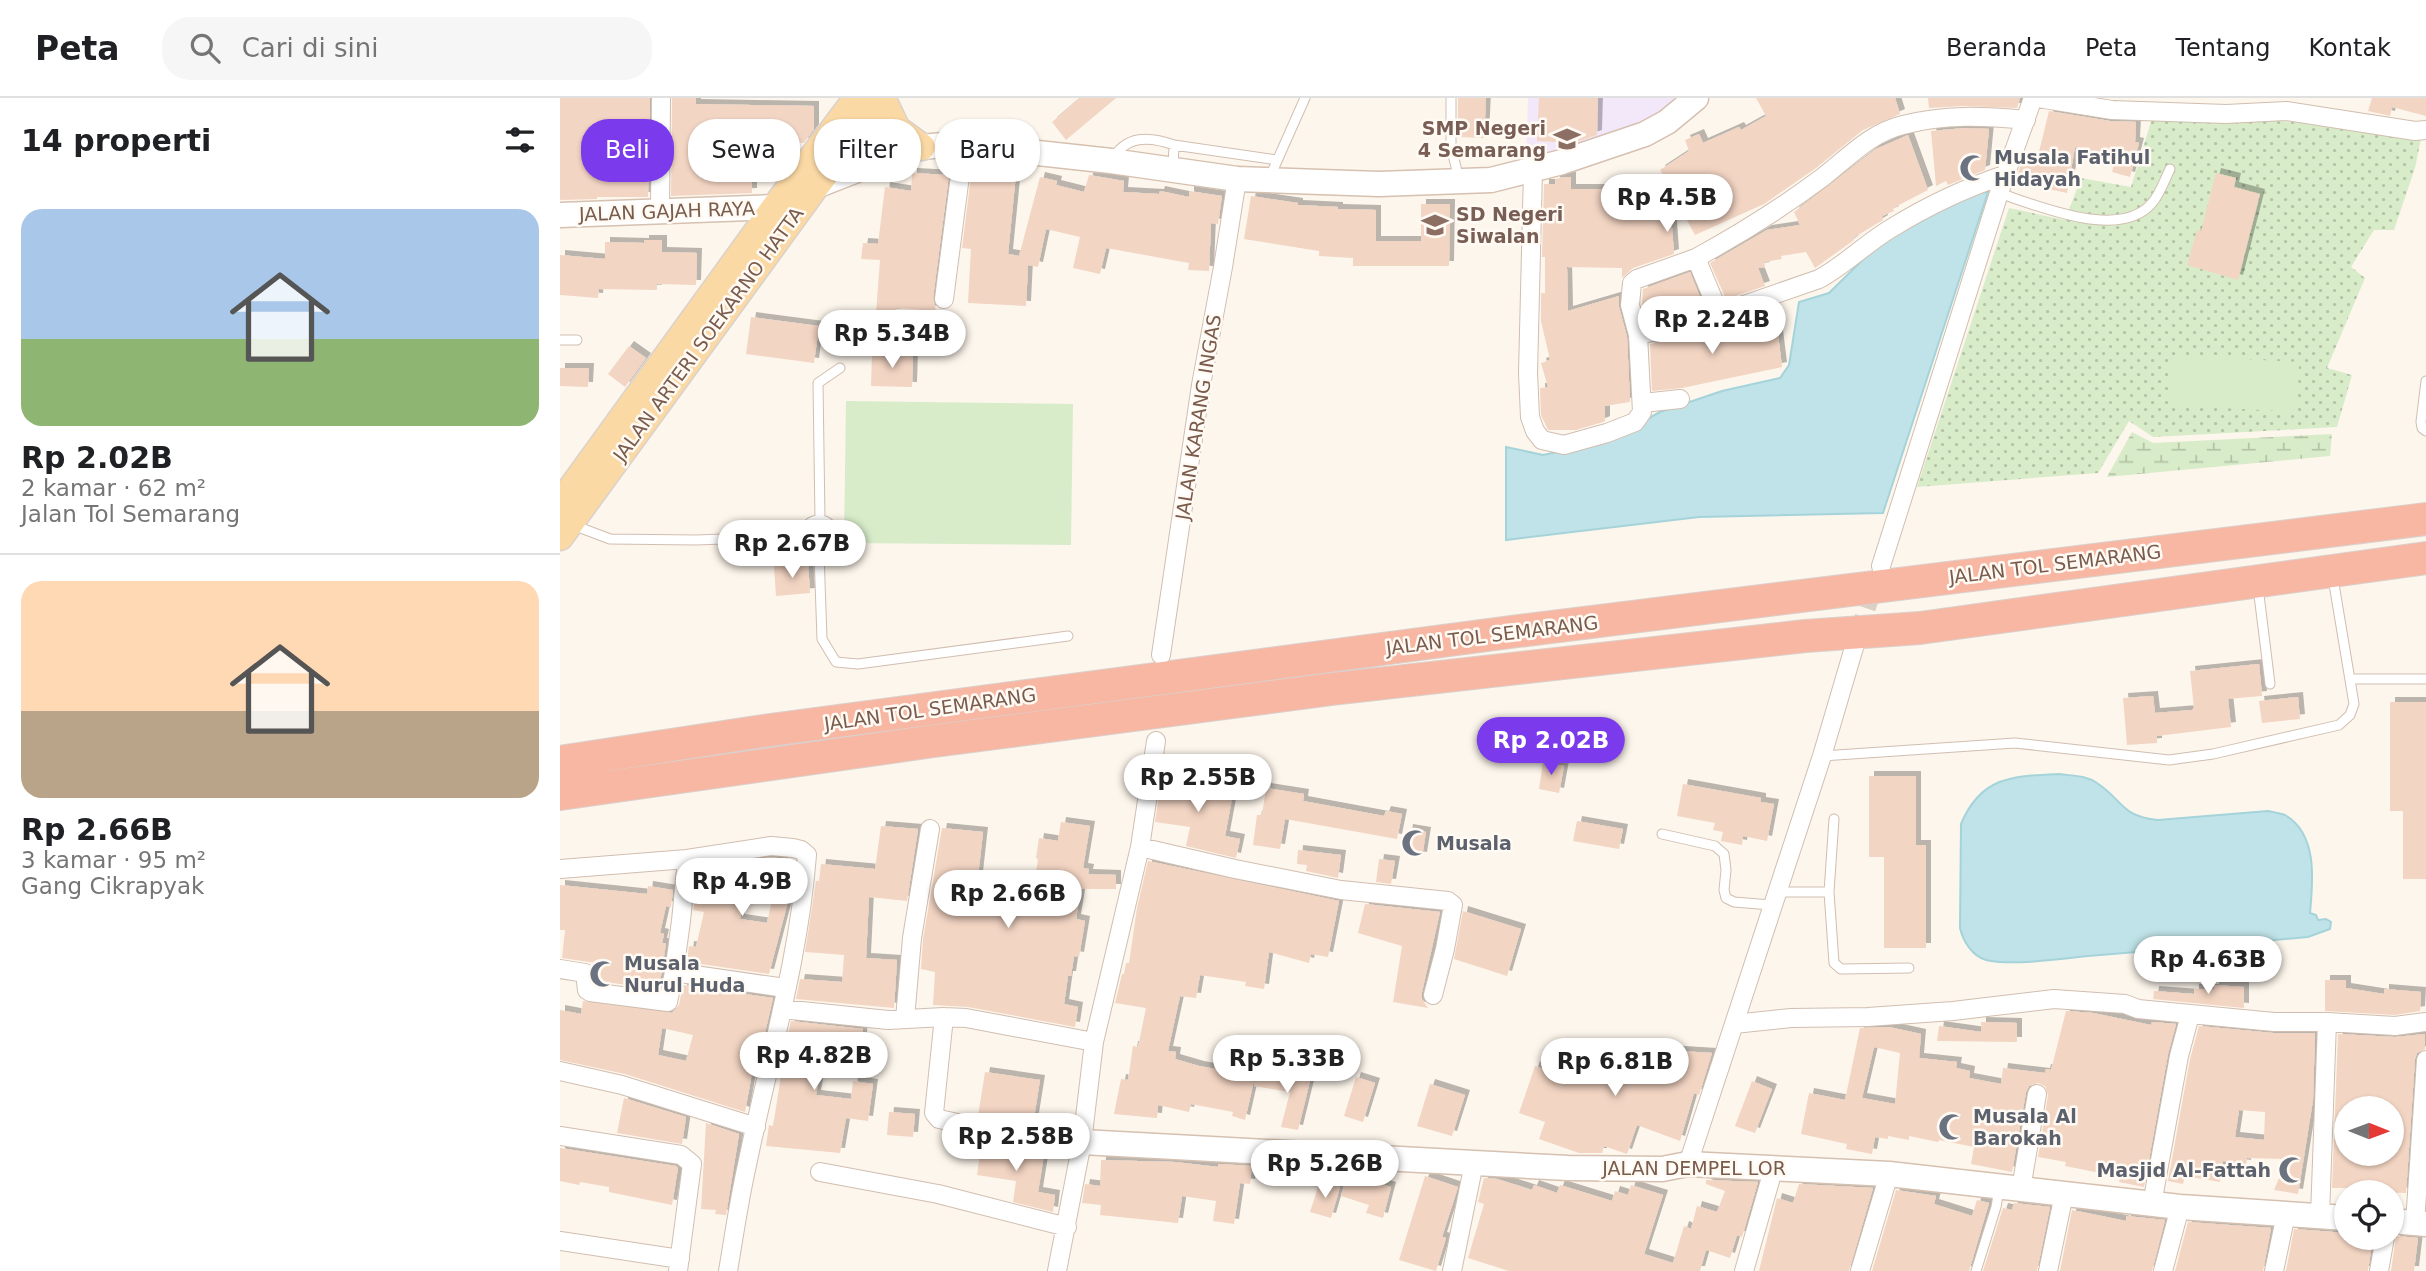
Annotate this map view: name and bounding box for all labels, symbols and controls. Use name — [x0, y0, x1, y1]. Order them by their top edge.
search box — [162, 17, 652, 80]
text: Peta — [35, 29, 120, 68]
icon: search — [186, 29, 224, 67]
text: Cari di sini — [242, 33, 378, 63]
text: Beranda — [1946, 34, 2047, 62]
text: Peta — [2085, 34, 2137, 62]
text: Tentang — [2175, 34, 2271, 62]
text: Kontak — [2309, 34, 2391, 62]
place label: SMP Negeri 4 Semarang — [1418, 117, 1546, 161]
chip: Beli — [581, 119, 674, 182]
chip: Sewa — [688, 119, 800, 182]
chip: Filter — [814, 119, 921, 182]
chip: Baru — [935, 119, 1040, 182]
icon: filters — [501, 121, 539, 159]
text: 14 properti — [21, 123, 211, 158]
school or university icon: SMP Negeri 4 Semarang — [1552, 124, 1582, 154]
place label: Musala Fatihul Hidayah — [1994, 146, 2150, 190]
mosque icon: Musala Fatihul Hidayah — [1958, 153, 1988, 183]
pin: Rp 4.5B — [1602, 174, 1732, 234]
text: Rp 4.5B — [1617, 184, 1717, 210]
street label: JALAN GAJAH RAYA — [578, 197, 755, 225]
street label: JALAN ARTERI SOEKARNO HATTA — [608, 203, 808, 466]
place label: SD Negeri Siwalan — [1456, 203, 1563, 247]
school or university icon: SD Negeri Siwalan — [1420, 210, 1450, 240]
icon: home — [217, 254, 343, 380]
pin: Rp 2.24B — [1640, 296, 1784, 356]
text: Rp 2.24B — [1654, 306, 1770, 332]
pin: Rp 5.34B — [820, 310, 964, 370]
street label: JALAN KARANG INGAS — [1171, 313, 1225, 522]
text: Rp 5.34B — [834, 320, 950, 346]
text: Rp 2.02B — [21, 440, 173, 475]
text: 2 kamar · 62 m² — [21, 475, 206, 501]
text: Jalan Tol Semarang — [21, 501, 240, 527]
pin: Rp 2.67B — [720, 520, 864, 580]
text: Rp 2.67B — [734, 530, 850, 556]
street label: JALAN TOL SEMARANG — [1947, 540, 2162, 588]
street label: JALAN TOL SEMARANG — [1384, 611, 1599, 659]
icon: home — [217, 626, 343, 752]
street label: JALAN TOL SEMARANG — [822, 683, 1037, 735]
pin: Rp 2.02B — [1479, 718, 1623, 777]
text: Rp 2.02B — [1493, 727, 1609, 753]
pin: Rp 2.55B — [1126, 754, 1270, 814]
text: Rp 2.55B — [1140, 764, 1256, 790]
text: Rp 2.66B — [21, 812, 173, 847]
mosque icon: Musala — [1400, 828, 1430, 858]
place label: Musala — [1436, 832, 1512, 854]
text: 3 kamar · 95 m² — [21, 847, 206, 873]
pin: Rp 4.9B — [677, 858, 807, 918]
text: Rp 4.9B — [692, 868, 792, 894]
pin: Rp 2.66B — [936, 870, 1080, 930]
text: Gang Cikrapyak — [21, 873, 204, 899]
text: Rp 2.66B — [950, 880, 1066, 906]
pin: Rp 4.63B — [2136, 936, 2280, 996]
text: Rp 4.63B — [2150, 946, 2266, 972]
place label: Musala Nurul Huda — [624, 952, 745, 996]
mosque icon: Musala Nurul Huda — [588, 959, 618, 989]
pin: Rp 4.82B — [742, 1032, 886, 1092]
pin: Rp 5.33B — [1215, 1035, 1359, 1095]
pin: Rp 6.81B — [1543, 1038, 1687, 1098]
text: Rp 4.82B — [756, 1042, 872, 1068]
text: Rp 5.33B — [1229, 1045, 1345, 1071]
text: Rp 6.81B — [1557, 1048, 1673, 1074]
north arrow — [2334, 1096, 2404, 1166]
map controls — [2334, 1096, 2404, 1250]
place label: Musala Al Barokah — [1973, 1105, 2077, 1149]
mosque icon: Musala Al Barokah — [1937, 1112, 1967, 1142]
pin: Rp 2.58B — [944, 1114, 1088, 1173]
text: Rp 2.58B — [958, 1123, 1074, 1149]
pin: Rp 5.26B — [1253, 1140, 1397, 1200]
text: Rp 5.26B — [1267, 1150, 1383, 1176]
mosque icon: Masjid Al-Fattah — [2277, 1155, 2307, 1185]
street label: JALAN DEMPEL LOR — [1601, 1157, 1786, 1179]
place label: Masjid Al-Fattah — [2096, 1159, 2271, 1181]
button: locate — [2334, 1180, 2404, 1250]

